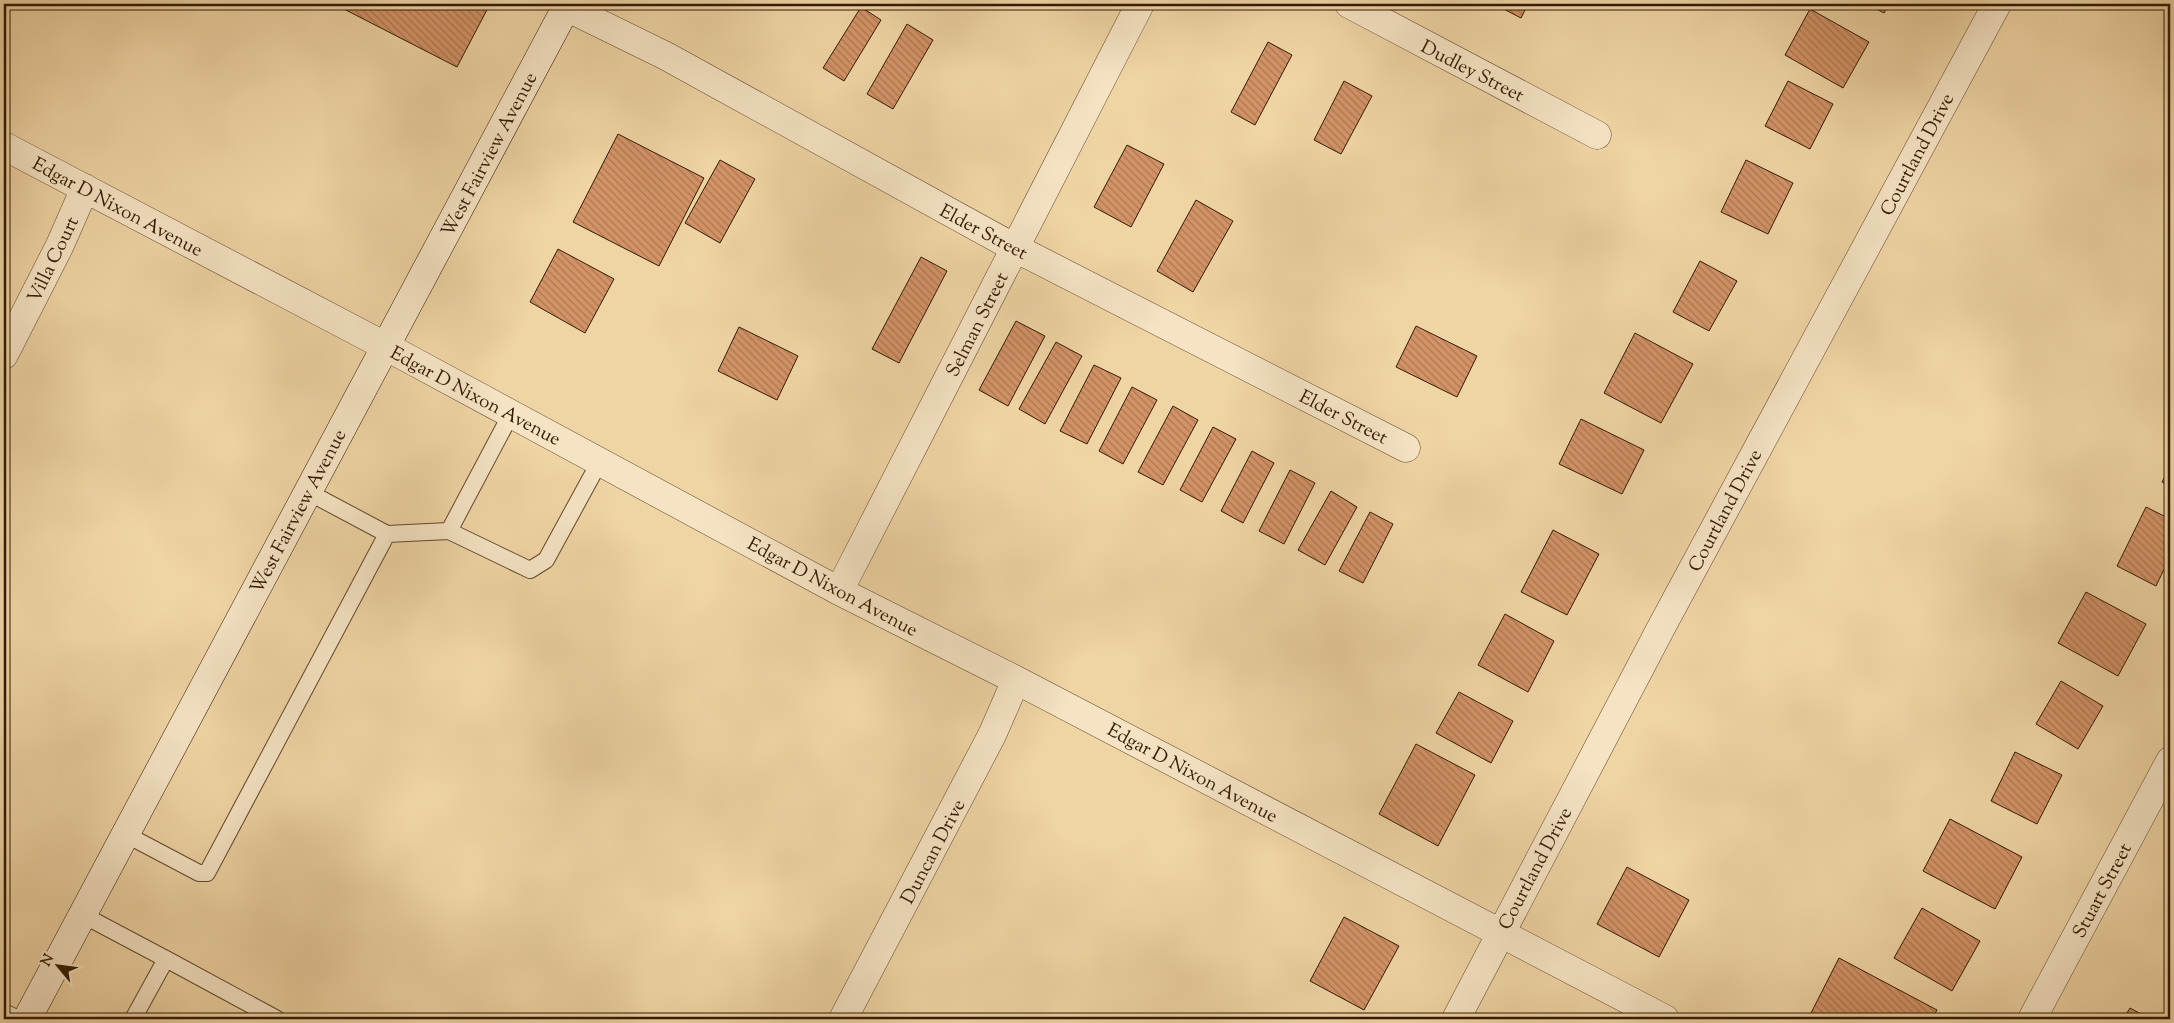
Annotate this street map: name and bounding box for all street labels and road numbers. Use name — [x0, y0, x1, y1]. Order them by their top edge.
street label: Dudley Street — [1415, 35, 1529, 110]
street label: West Fairview Avenue — [435, 68, 545, 242]
street label: Courtland Drive — [1875, 89, 1962, 221]
street label: Edgar D Nixon Avenue — [27, 152, 207, 265]
street label: Elder Street — [934, 199, 1032, 268]
street label: Villa Court — [22, 212, 87, 308]
street label: Selman Street — [940, 268, 1016, 382]
street label: Edgar D Nixon Avenue — [385, 341, 565, 454]
street label: Elder Street — [1294, 384, 1392, 452]
street label: West Fairview Avenue — [244, 425, 354, 599]
street label: Courtland Drive — [1683, 445, 1770, 577]
street label: Edgar D Nixon Avenue — [742, 532, 922, 645]
street label: Edgar D Nixon Avenue — [1102, 718, 1282, 831]
street label: Duncan Drive — [895, 795, 973, 909]
street label: Courtland Drive — [1493, 803, 1580, 935]
street label: Stuart Street — [2067, 838, 2140, 943]

